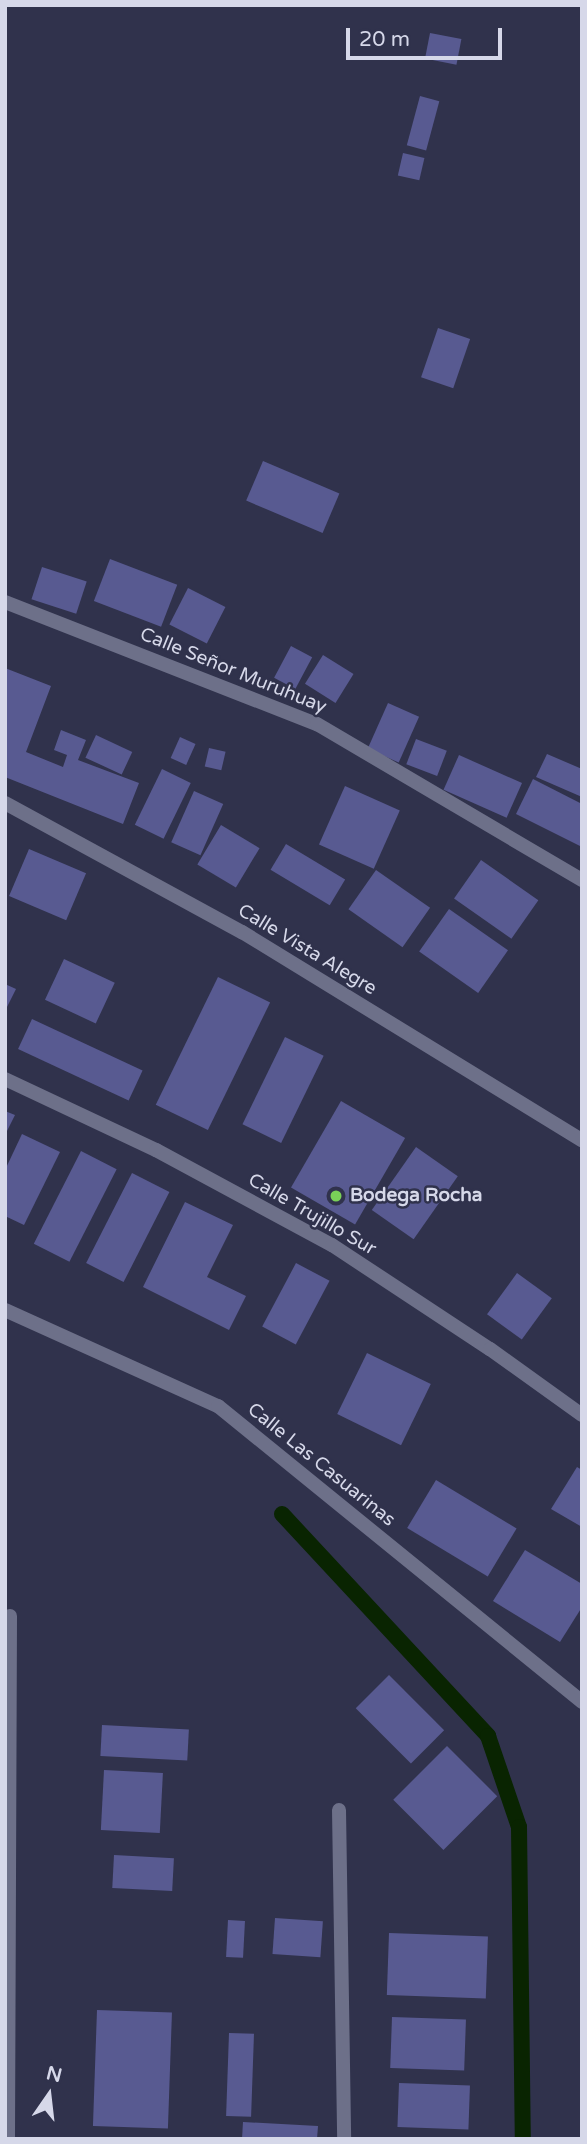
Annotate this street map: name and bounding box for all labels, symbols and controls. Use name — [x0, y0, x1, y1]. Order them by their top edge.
scale bar — [349, 14, 505, 58]
text: 20 m — [359, 27, 410, 52]
street label: Calle Señor Muruhuay — [136, 623, 330, 719]
street label: Calle Vista Alegre — [233, 900, 381, 1000]
street label: Calle Trujillo Sur — [244, 1169, 380, 1261]
place label: Bodega Rocha — [350, 1185, 482, 1207]
marker: Bodega Rocha — [328, 1188, 344, 1204]
street label: Calle Las Casuarinas — [243, 1398, 399, 1532]
north arrow — [14, 2060, 84, 2130]
text: N — [44, 2062, 64, 2087]

